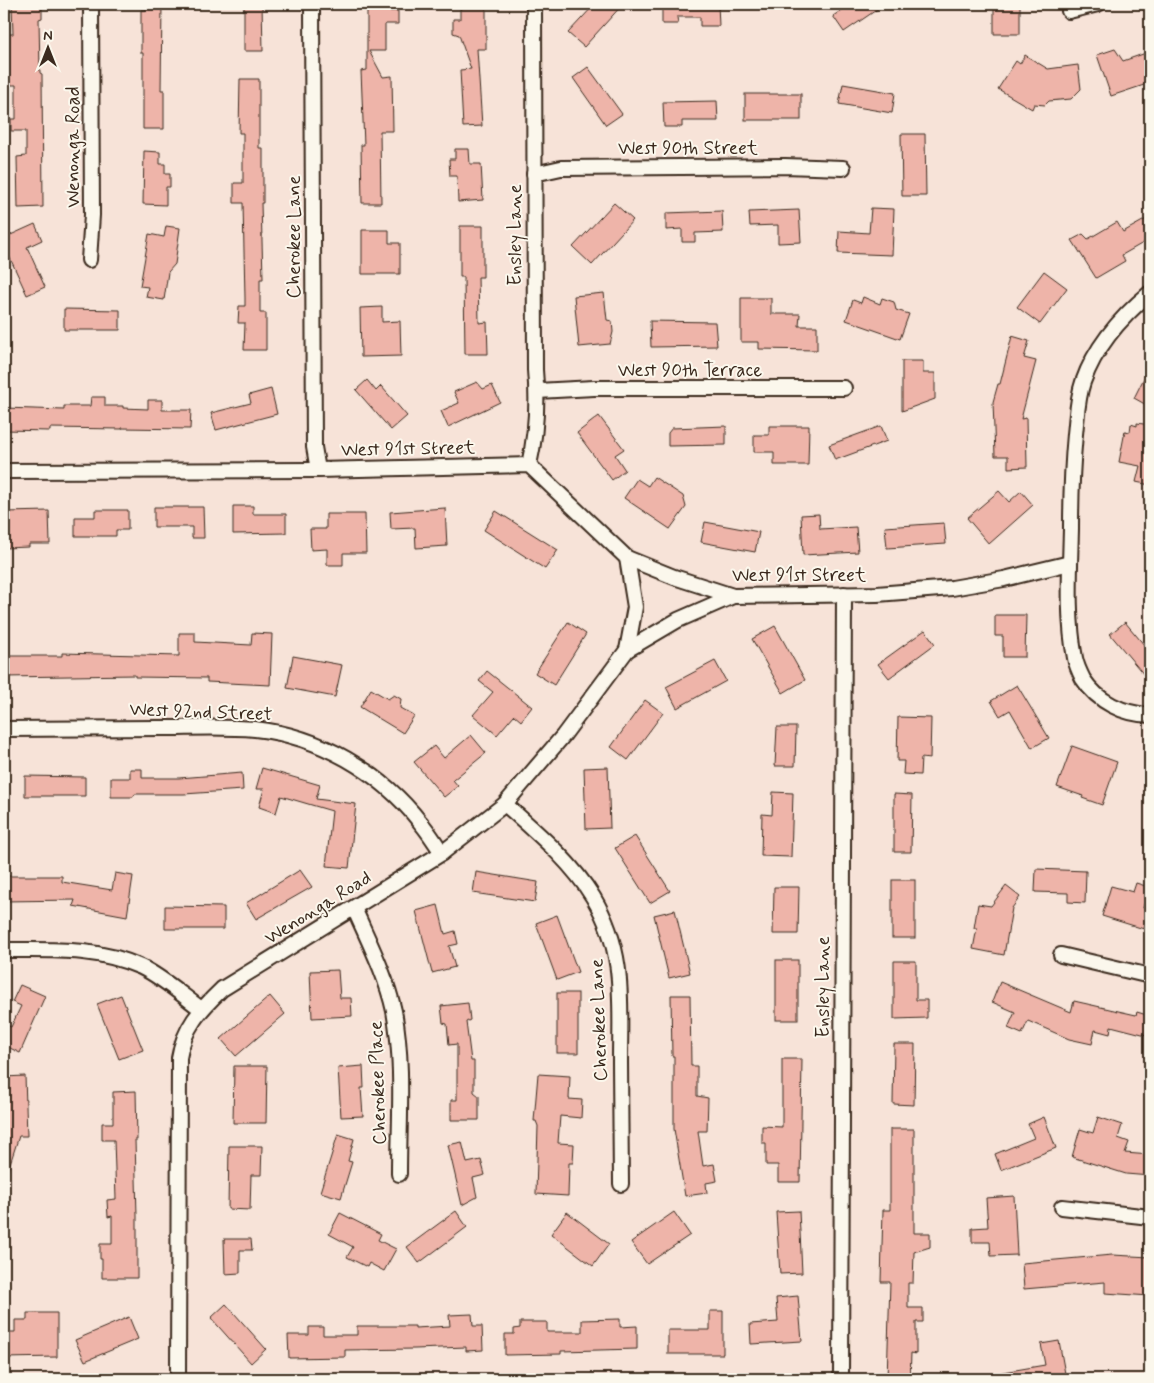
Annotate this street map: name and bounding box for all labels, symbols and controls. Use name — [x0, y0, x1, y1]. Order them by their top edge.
north arrow — [22, 22, 72, 72]
text: N — [43, 27, 53, 45]
street label: Wenonga Road — [61, 86, 87, 208]
street label: West 90th Street — [618, 136, 758, 161]
street label: Cherokee Lane — [282, 176, 307, 299]
street label: Ensley Lane — [503, 184, 529, 286]
street label: West 90th Terrace — [618, 358, 762, 383]
street label: West 91st Street — [341, 435, 475, 463]
street label: West 91st Street — [732, 563, 866, 588]
street label: West 92nd Street — [129, 697, 273, 727]
street label: Wenonga Road — [260, 865, 377, 952]
street label: Ensley Lane — [811, 936, 837, 1038]
street label: Cherokee Lane — [584, 958, 614, 1082]
street label: Cherokee Place — [363, 1021, 393, 1145]

